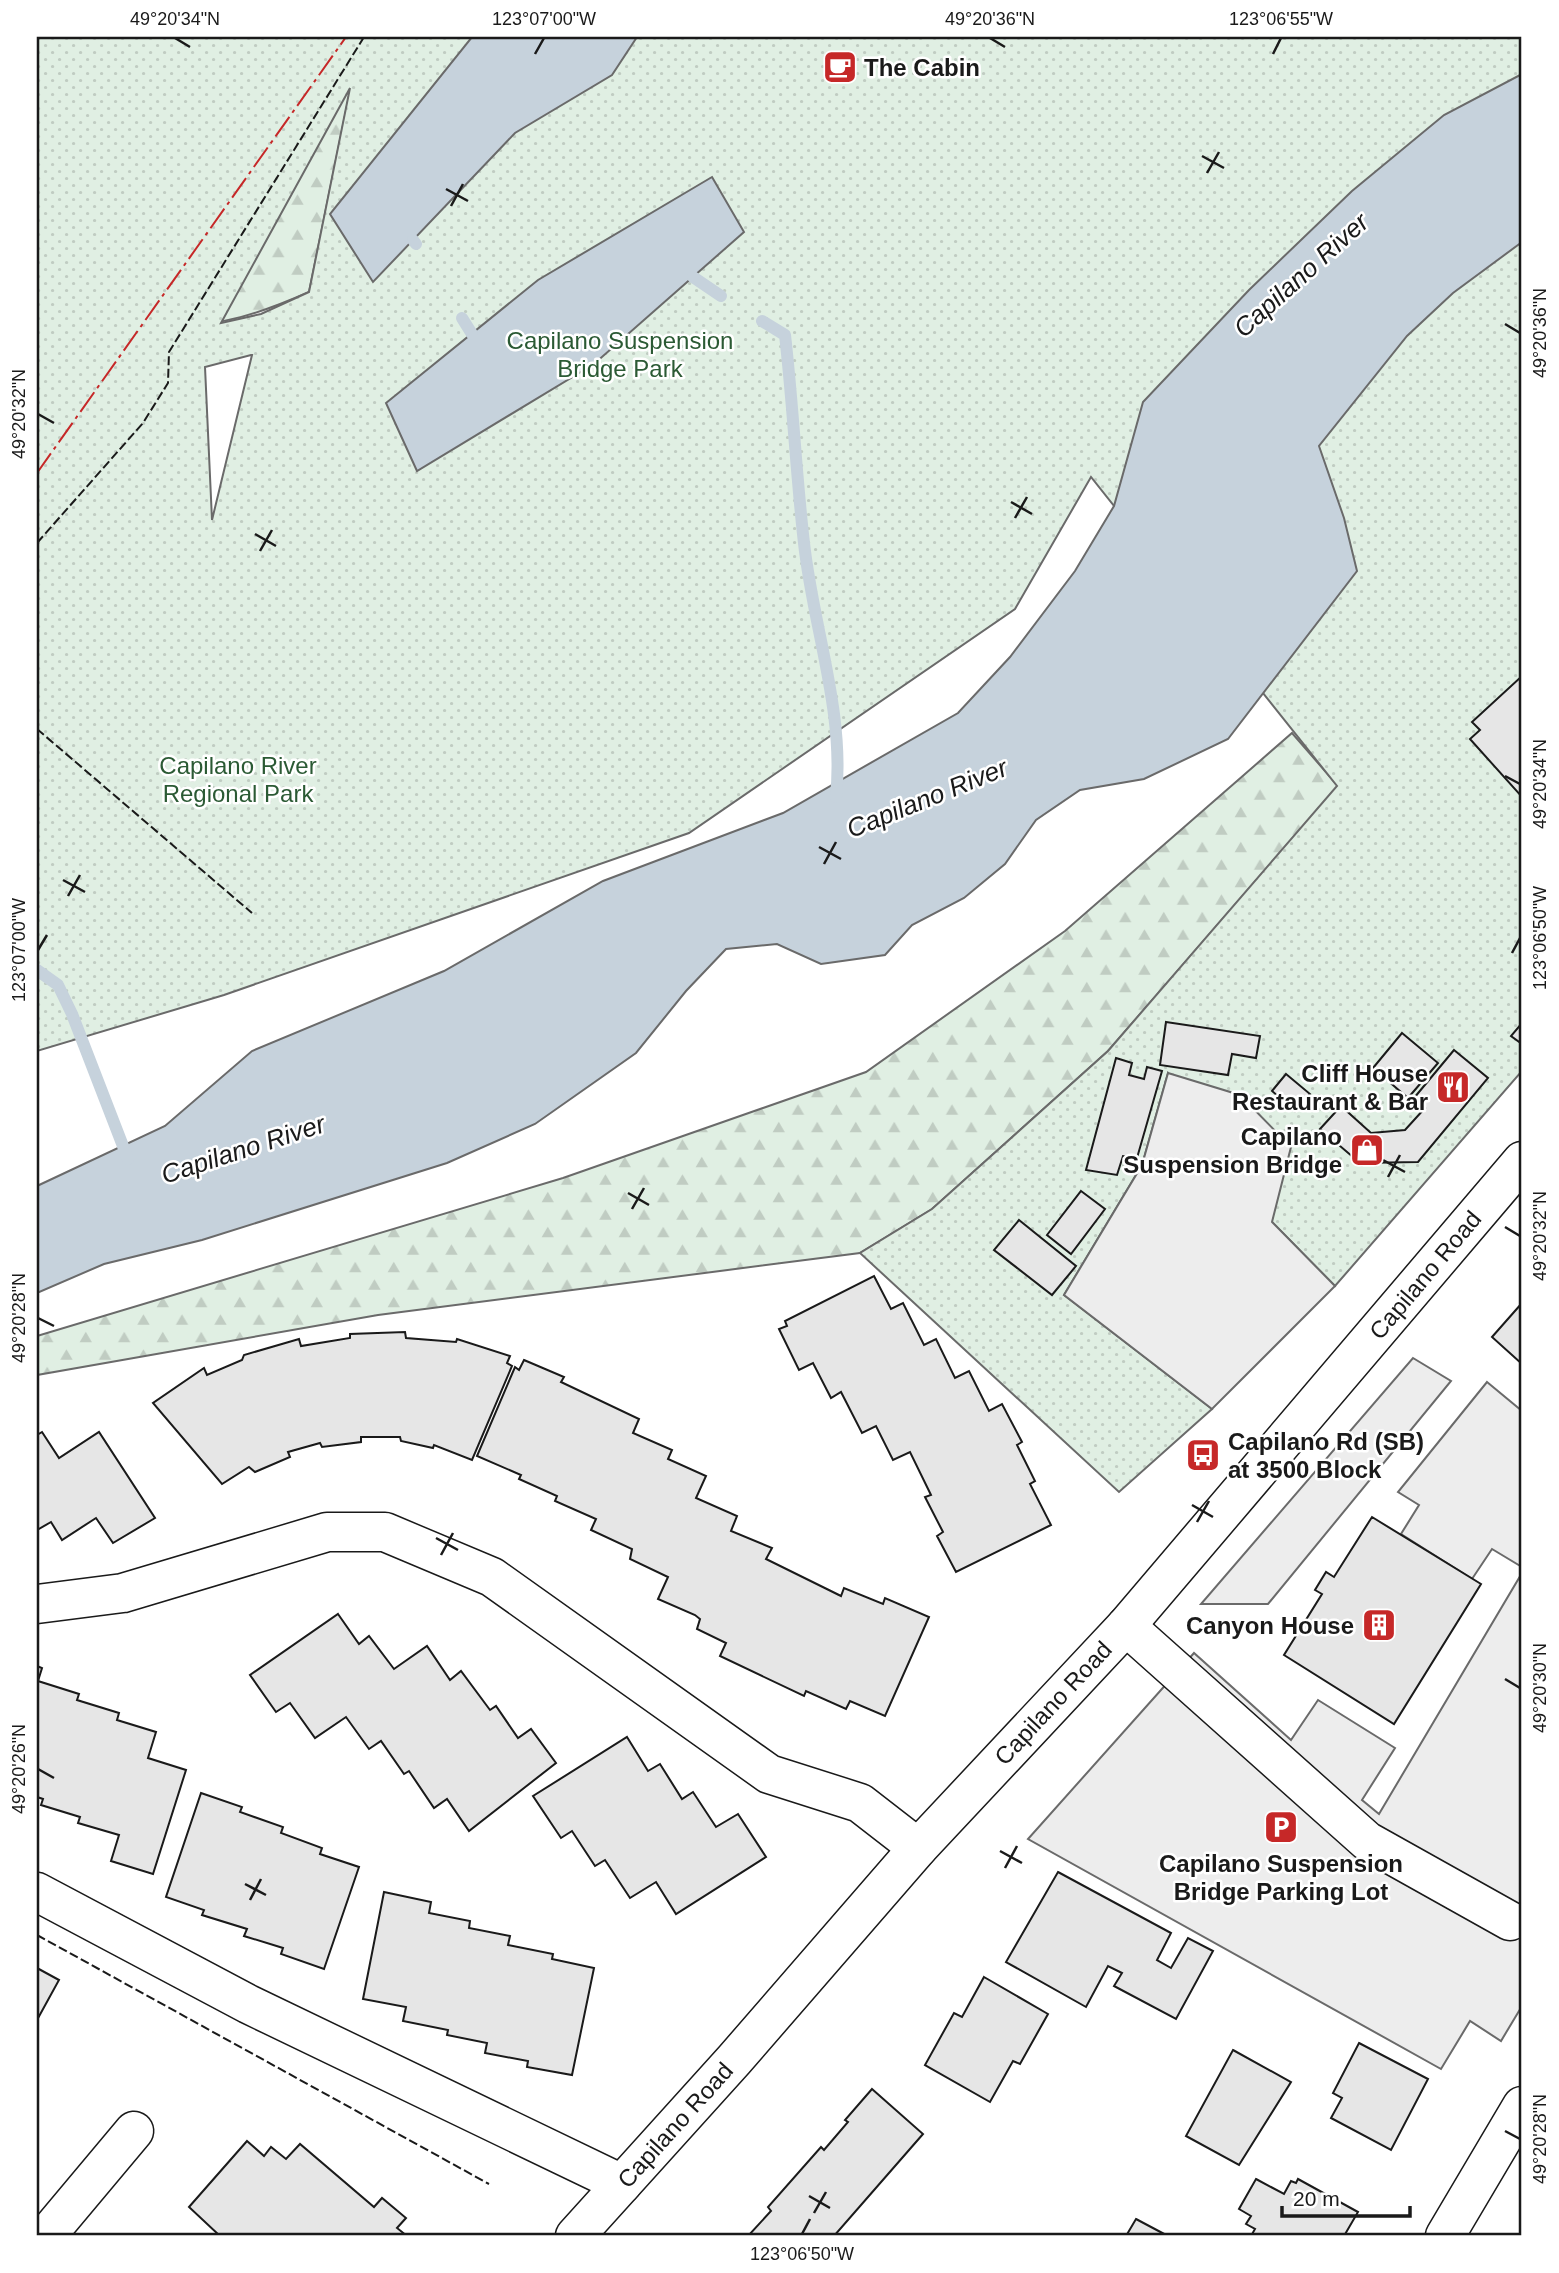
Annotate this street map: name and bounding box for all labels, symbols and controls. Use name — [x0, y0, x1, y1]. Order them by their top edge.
text: 49°20'34"N — [130, 9, 220, 29]
text: 123°07'00"W — [492, 9, 596, 29]
text: 49°20'36"N — [945, 9, 1035, 29]
text: 123°06'55"W — [1229, 9, 1333, 29]
cafe icon: The Cabin — [821, 48, 859, 86]
place label: The Cabin — [864, 54, 980, 81]
water label: Capilano River — [1228, 206, 1375, 343]
text: 49°20'36"N — [1530, 288, 1550, 378]
park label: Capilano Suspension Bridge Park — [507, 327, 733, 382]
text: 49°20'32"N — [9, 369, 29, 459]
text: 49°20'34"N — [1530, 739, 1550, 829]
park label: Capilano River Regional Park — [159, 752, 317, 807]
water label: Capilano River — [842, 752, 1013, 844]
text: 123°06'50"W — [1530, 886, 1550, 990]
text: 123°07'00"W — [9, 898, 29, 1002]
place label: Cliff House Restaurant & Bar — [1232, 1060, 1428, 1115]
restaurant icon: Cliff House Restaurant & Bar — [1434, 1068, 1472, 1106]
water label: Capilano River — [157, 1108, 330, 1190]
place label: Capilano Suspension Bridge — [1123, 1123, 1342, 1178]
shop icon: Capilano Suspension Bridge — [1348, 1131, 1386, 1169]
text: 49°20'32"N — [1530, 1191, 1550, 1281]
street label: Capilano Road — [1364, 1206, 1486, 1344]
text: 49°20'28"N — [9, 1273, 29, 1363]
place label: Capilano Rd (SB) at 3500 Block — [1228, 1428, 1424, 1483]
bus stop icon: Capilano Rd (SB) at 3500 Block — [1184, 1436, 1222, 1474]
building icon: Canyon House — [1360, 1606, 1398, 1644]
place label: Canyon House — [1186, 1612, 1354, 1639]
street label: Capilano Road — [989, 1636, 1117, 1770]
text: 49°20'30"N — [1530, 1643, 1550, 1733]
text: 49°20'26"N — [9, 1724, 29, 1814]
parking icon: Capilano Suspension Bridge Parking Lot — [1262, 1808, 1300, 1846]
place label: Capilano Suspension Bridge Parking Lot — [1159, 1850, 1403, 1905]
street label: Capilano Road — [612, 2057, 738, 2193]
text: 49°20'28"N — [1530, 2094, 1550, 2184]
scale bar — [1282, 2175, 1410, 2219]
text: 20 m — [1293, 2187, 1340, 2210]
text: 123°06'50"W — [750, 2244, 854, 2264]

